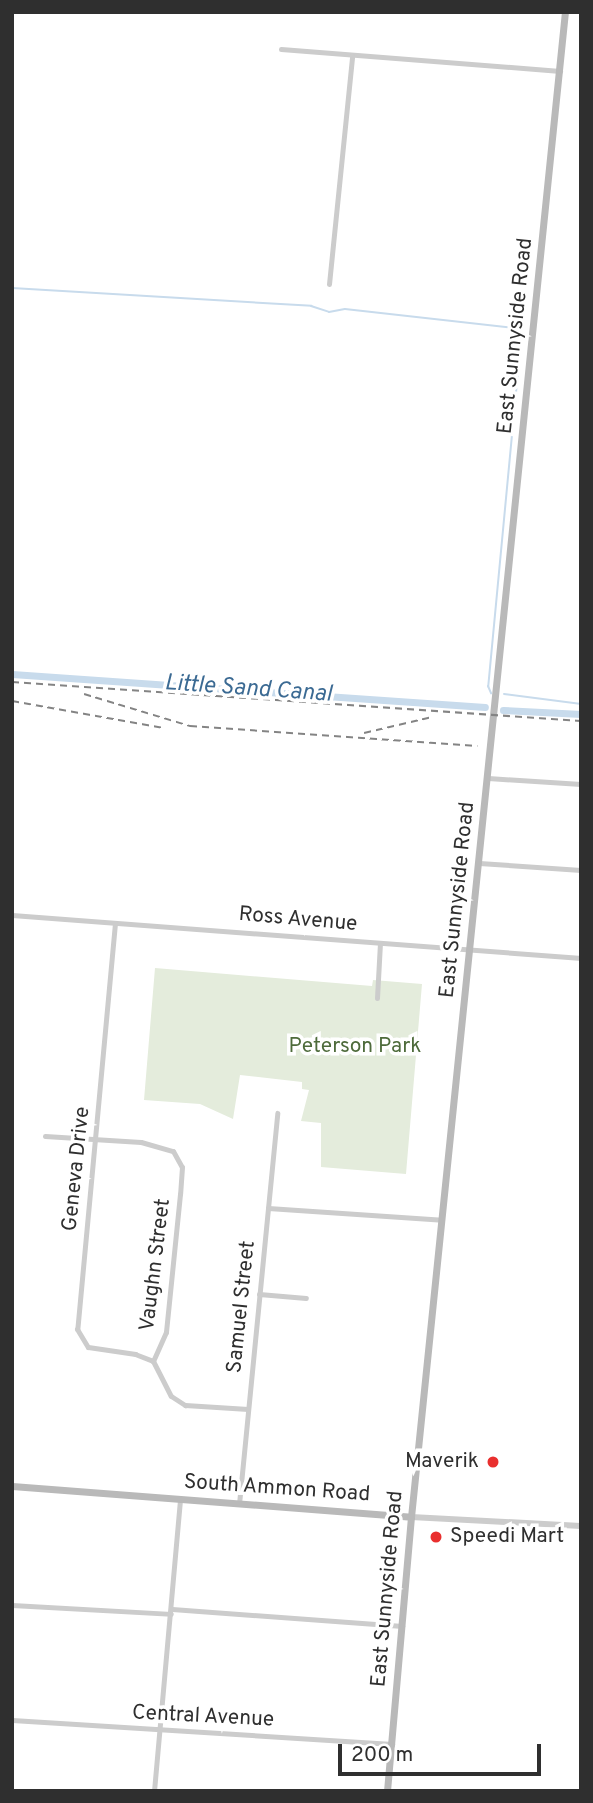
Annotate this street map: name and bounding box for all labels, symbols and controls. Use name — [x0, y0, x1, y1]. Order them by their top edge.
street label: East Sunnyside Road — [493, 237, 539, 435]
water label: Little Sand Canal — [163, 670, 333, 710]
street label: East Sunnyside Road — [435, 801, 481, 999]
street label: Ross Avenue — [237, 902, 359, 938]
park label: Peterson Park — [289, 1034, 421, 1060]
street label: Geneva Drive — [58, 1106, 96, 1232]
street label: Vaughn Street — [135, 1197, 177, 1333]
street label: Samuel Street — [223, 1240, 261, 1374]
place label: Maverik — [405, 1449, 479, 1475]
marker: Maverik — [485, 1454, 501, 1470]
street label: South Ammon Road — [183, 1470, 371, 1508]
street label: East Sunnyside Road — [367, 1490, 409, 1688]
place label: Speedi Mart — [450, 1524, 564, 1550]
marker: Speedi Mart — [428, 1529, 444, 1545]
street label: Central Avenue — [131, 1701, 275, 1733]
scale bar — [341, 1730, 544, 1774]
text: 200 m — [351, 1742, 413, 1769]

